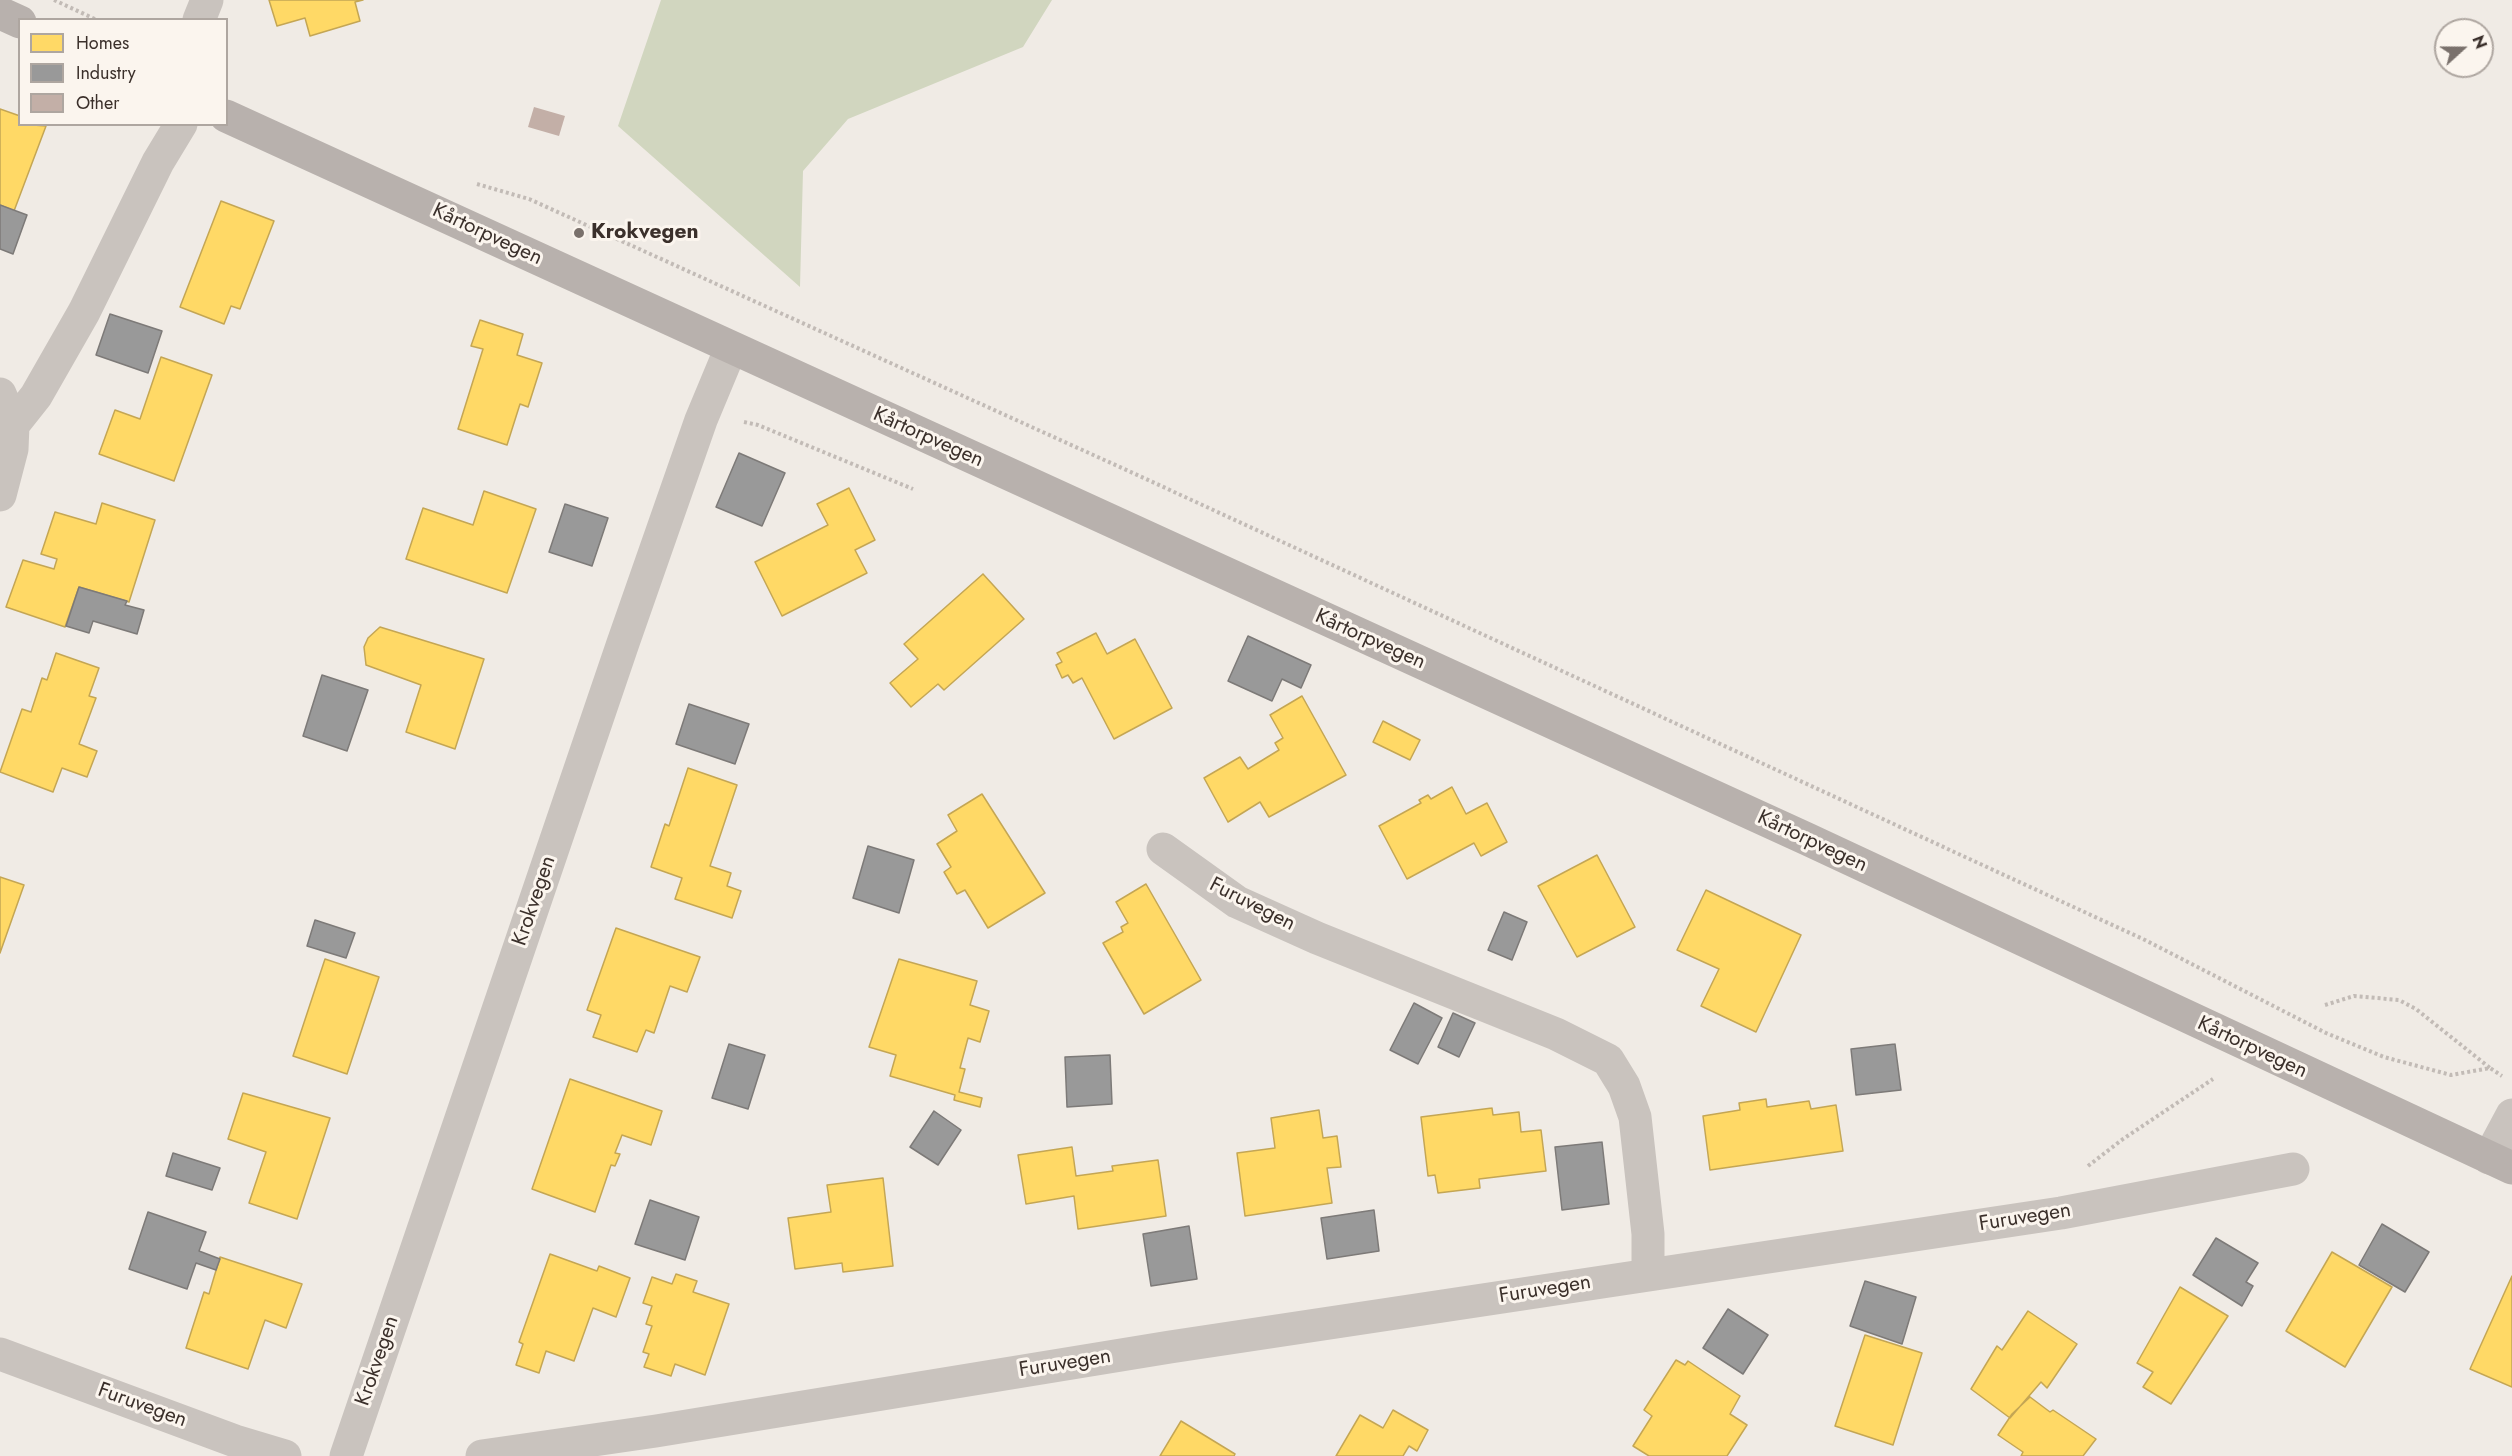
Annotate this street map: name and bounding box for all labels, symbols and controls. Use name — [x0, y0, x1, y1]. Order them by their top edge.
legend — [18, 18, 228, 126]
north arrow — [2434, 18, 2494, 78]
text: Homes — [76, 30, 129, 56]
text: N — [2466, 32, 2492, 52]
text: Industry — [76, 60, 136, 86]
text: Other — [76, 90, 119, 116]
street label: Kårtorpvegen — [428, 199, 546, 271]
place label: Krokvegen — [591, 220, 699, 246]
marker: Krokvegen — [572, 226, 586, 240]
street label: Kårtorpvegen — [869, 402, 987, 474]
street label: Kårtorpvegen — [1311, 604, 1429, 676]
street label: Kårtorpvegen — [1753, 806, 1871, 878]
street label: Krokvegen — [508, 853, 562, 949]
street label: Furuvegen — [1205, 873, 1299, 937]
street label: Kårtorpvegen — [2193, 1012, 2311, 1084]
street label: Furuvegen — [1977, 1198, 2073, 1238]
street label: Furuvegen — [1497, 1270, 1593, 1310]
street label: Krokvegen — [351, 1313, 405, 1409]
street label: Furuvegen — [1017, 1344, 1113, 1384]
street label: Furuvegen — [94, 1378, 190, 1434]

